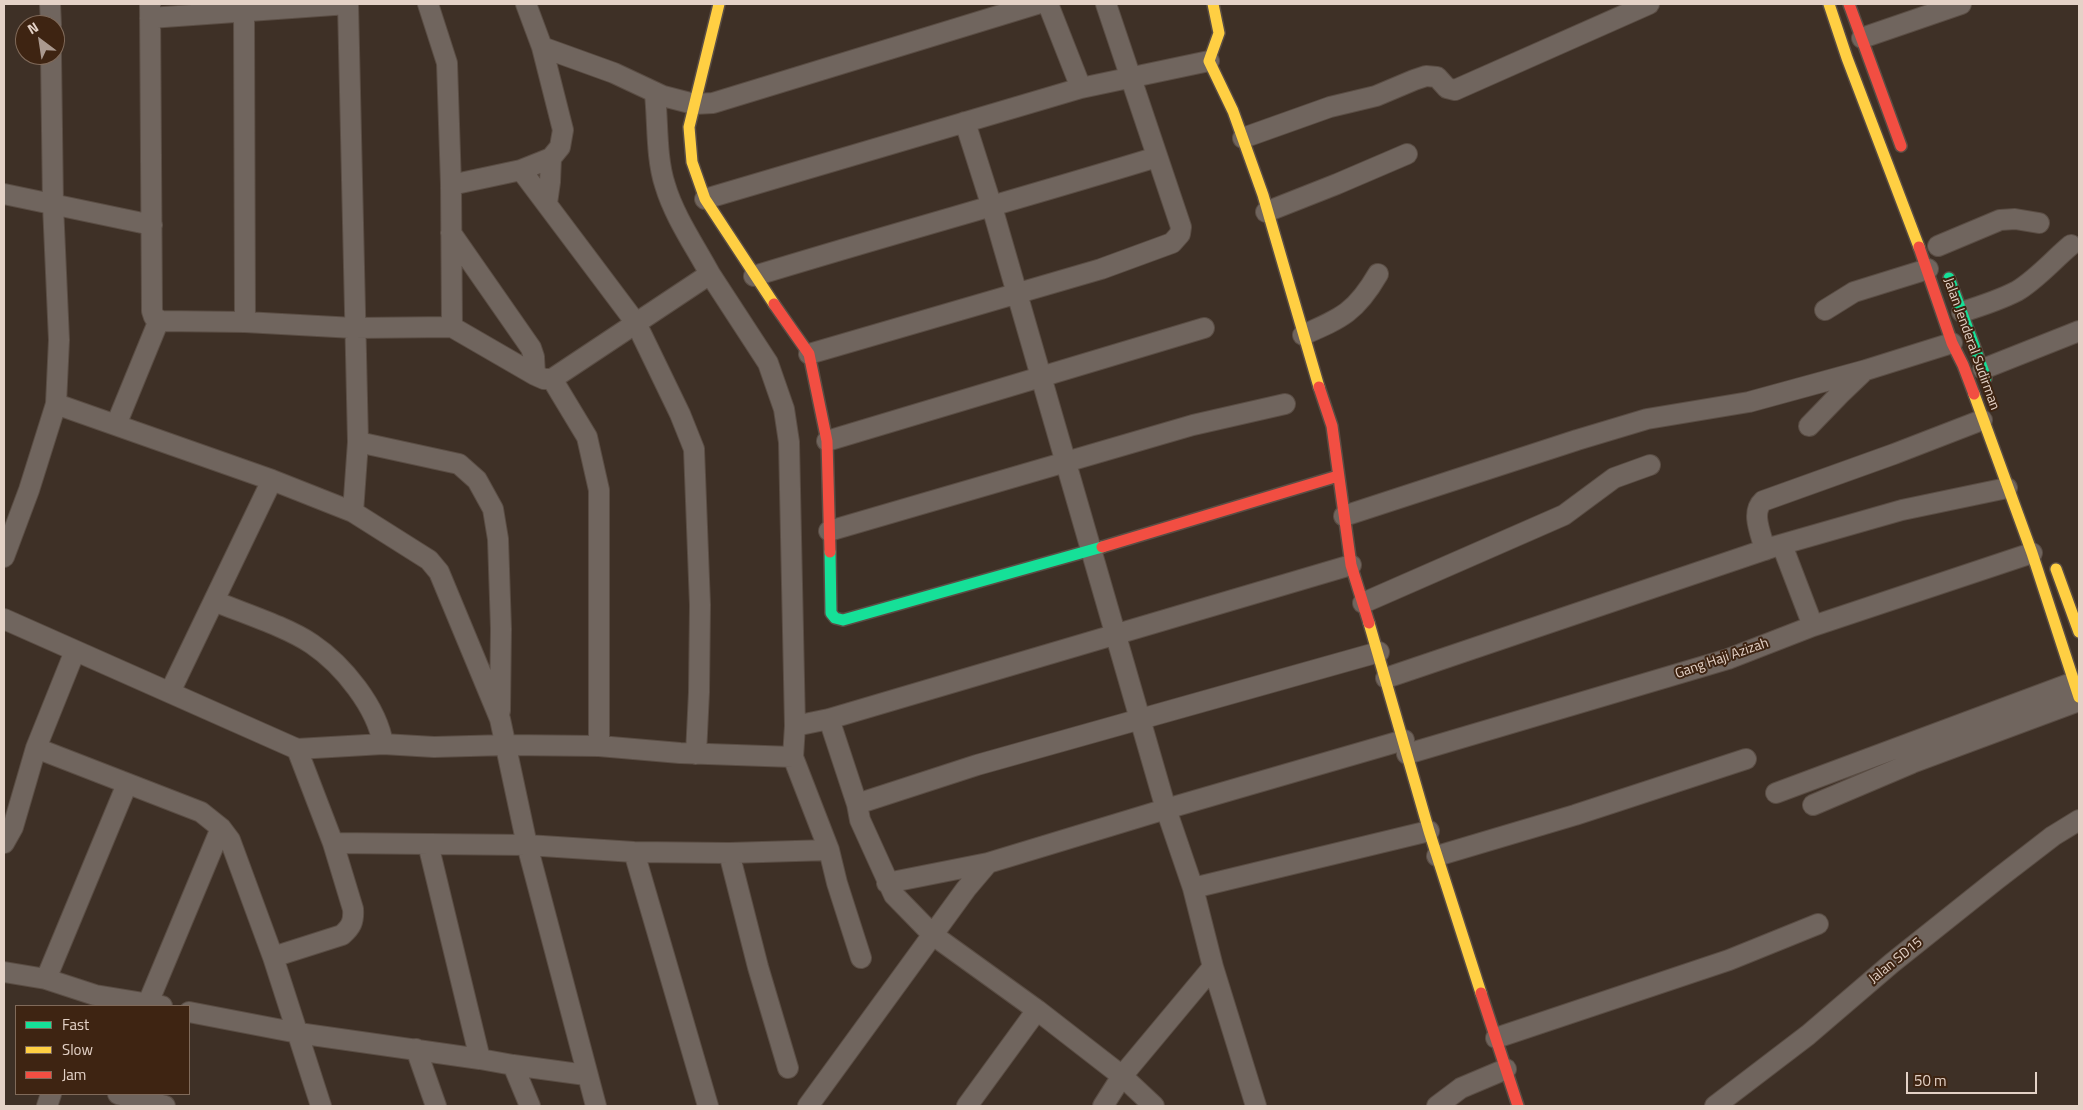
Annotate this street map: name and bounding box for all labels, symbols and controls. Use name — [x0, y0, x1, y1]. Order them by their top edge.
north arrow — [15, 15, 65, 65]
text: N — [23, 16, 42, 39]
street label: Jalan Jenderal Sudirman — [1939, 275, 2003, 413]
street label: Gang Haji Azizah — [1673, 635, 1771, 683]
street label: Jalan SD15 — [1866, 934, 1926, 988]
legend — [15, 1005, 190, 1095]
text: Fast — [62, 1013, 89, 1036]
text: Slow — [62, 1038, 93, 1061]
scale bar — [1908, 1062, 2039, 1094]
text: Jam — [62, 1063, 86, 1086]
text: 50 m — [1914, 1069, 1947, 1092]

